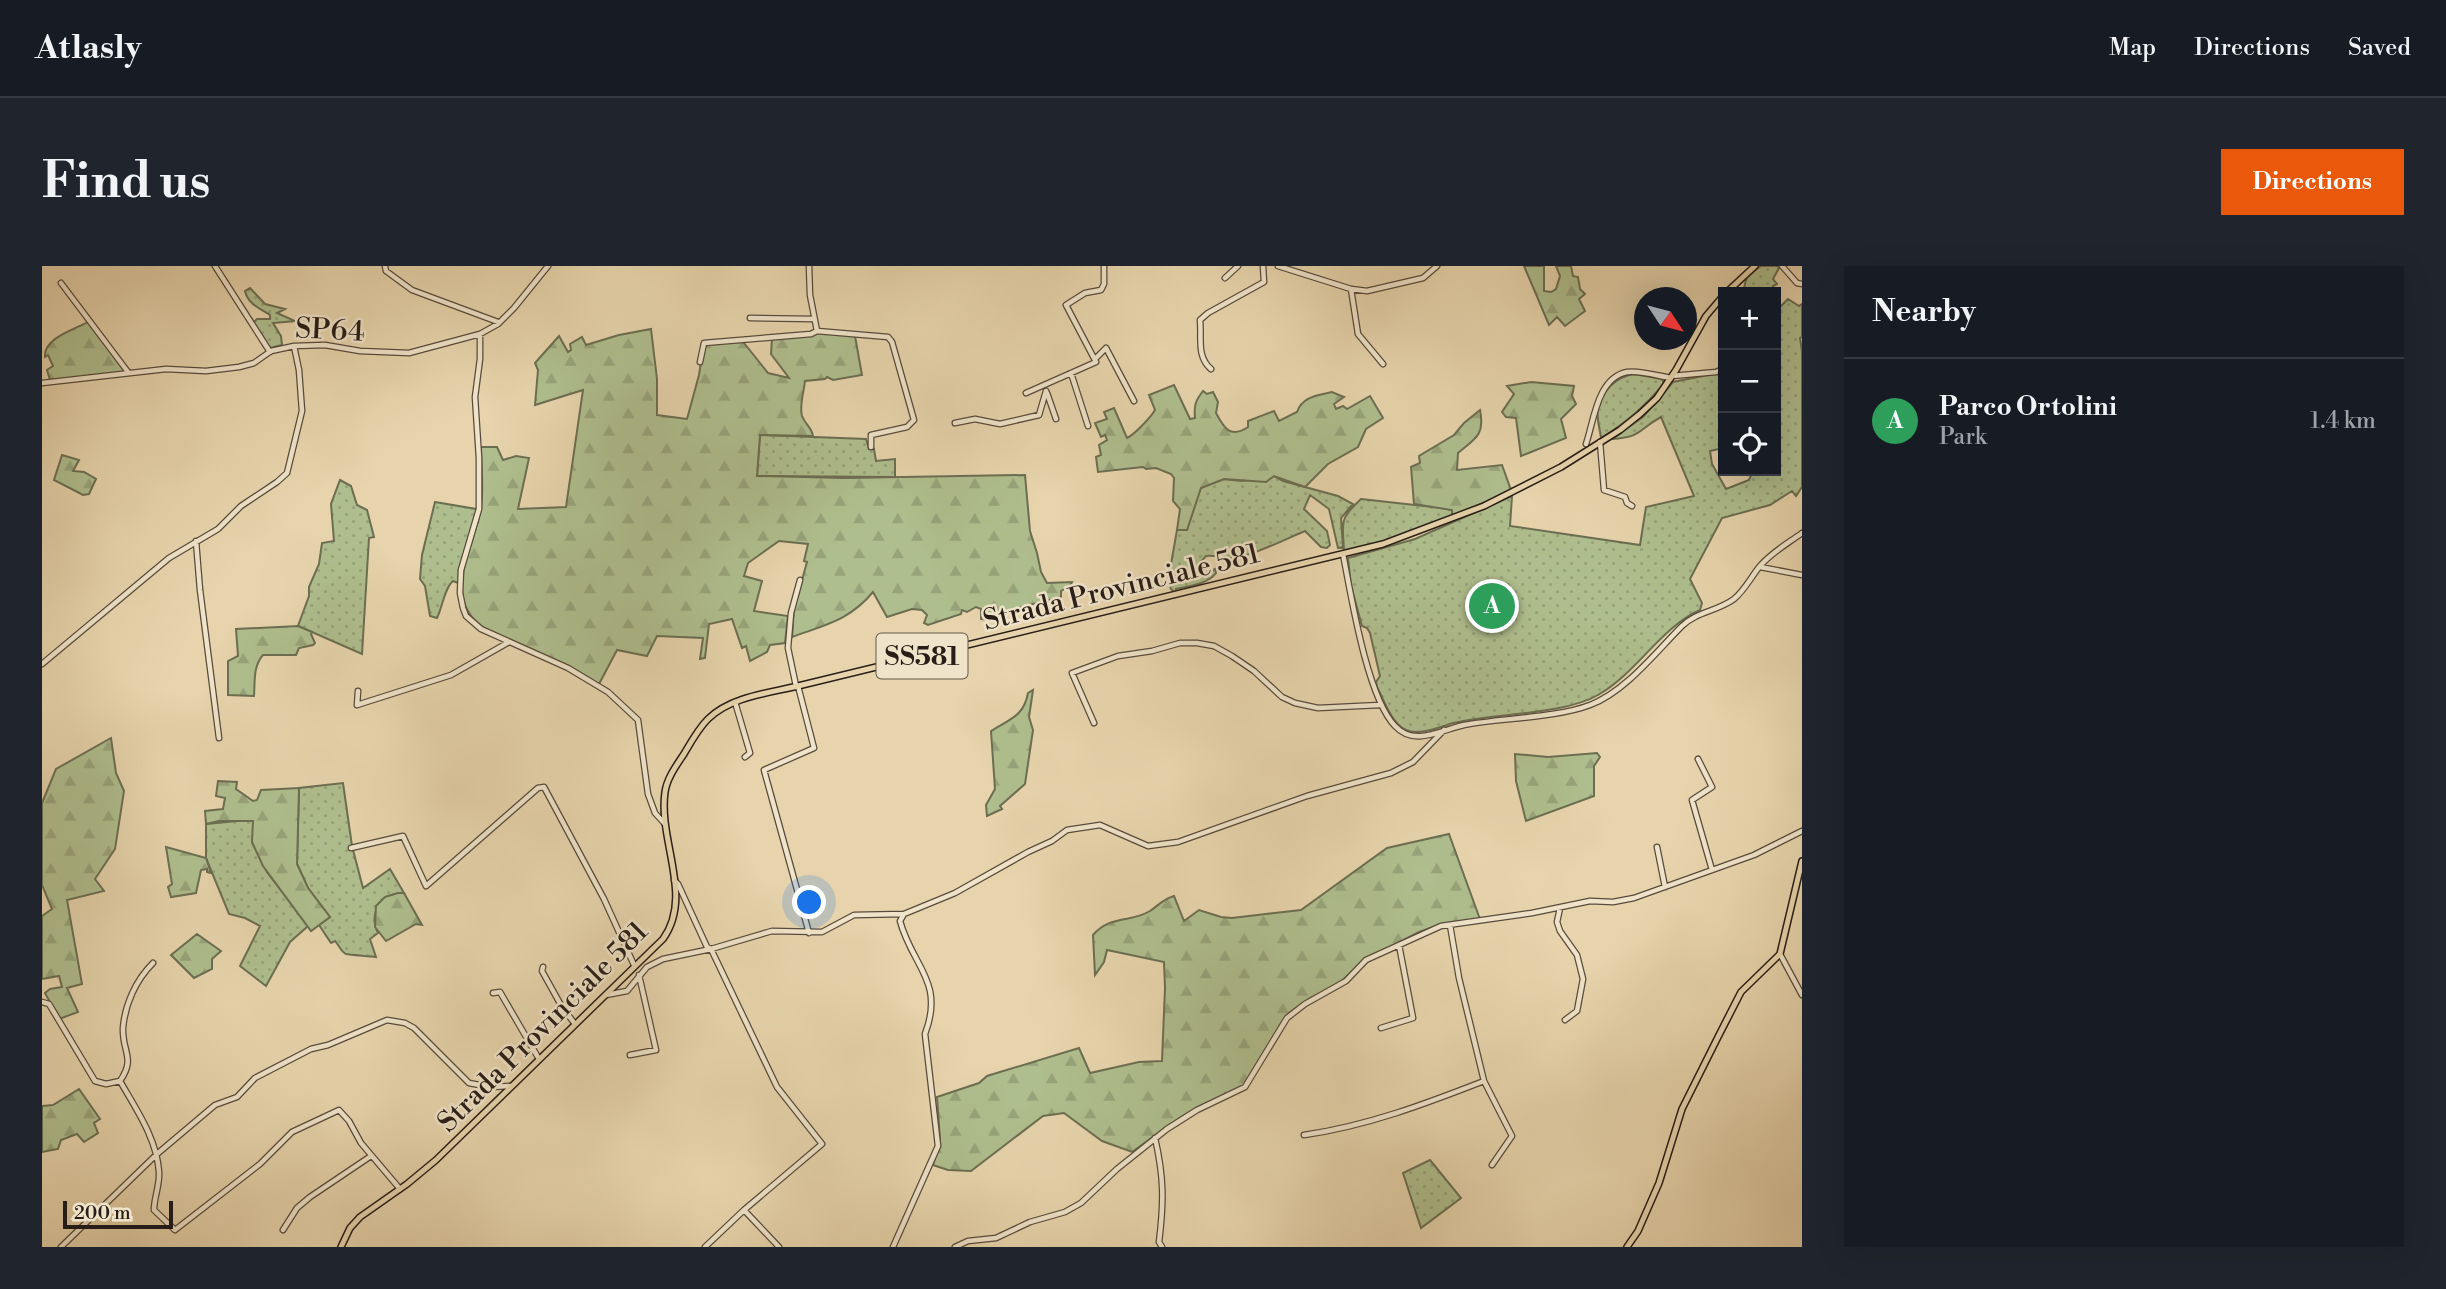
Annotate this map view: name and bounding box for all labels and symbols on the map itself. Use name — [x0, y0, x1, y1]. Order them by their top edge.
north arrow — [1634, 287, 1697, 350]
street label: SP64 — [294, 311, 366, 350]
street label: Strada Provinciale 581 — [979, 536, 1263, 639]
pin: A — [1469, 580, 1515, 632]
road number: SS581 — [876, 634, 968, 678]
your location — [792, 885, 826, 919]
street label: Strada Provinciale 581 — [430, 914, 656, 1140]
scale bar — [63, 1198, 173, 1230]

